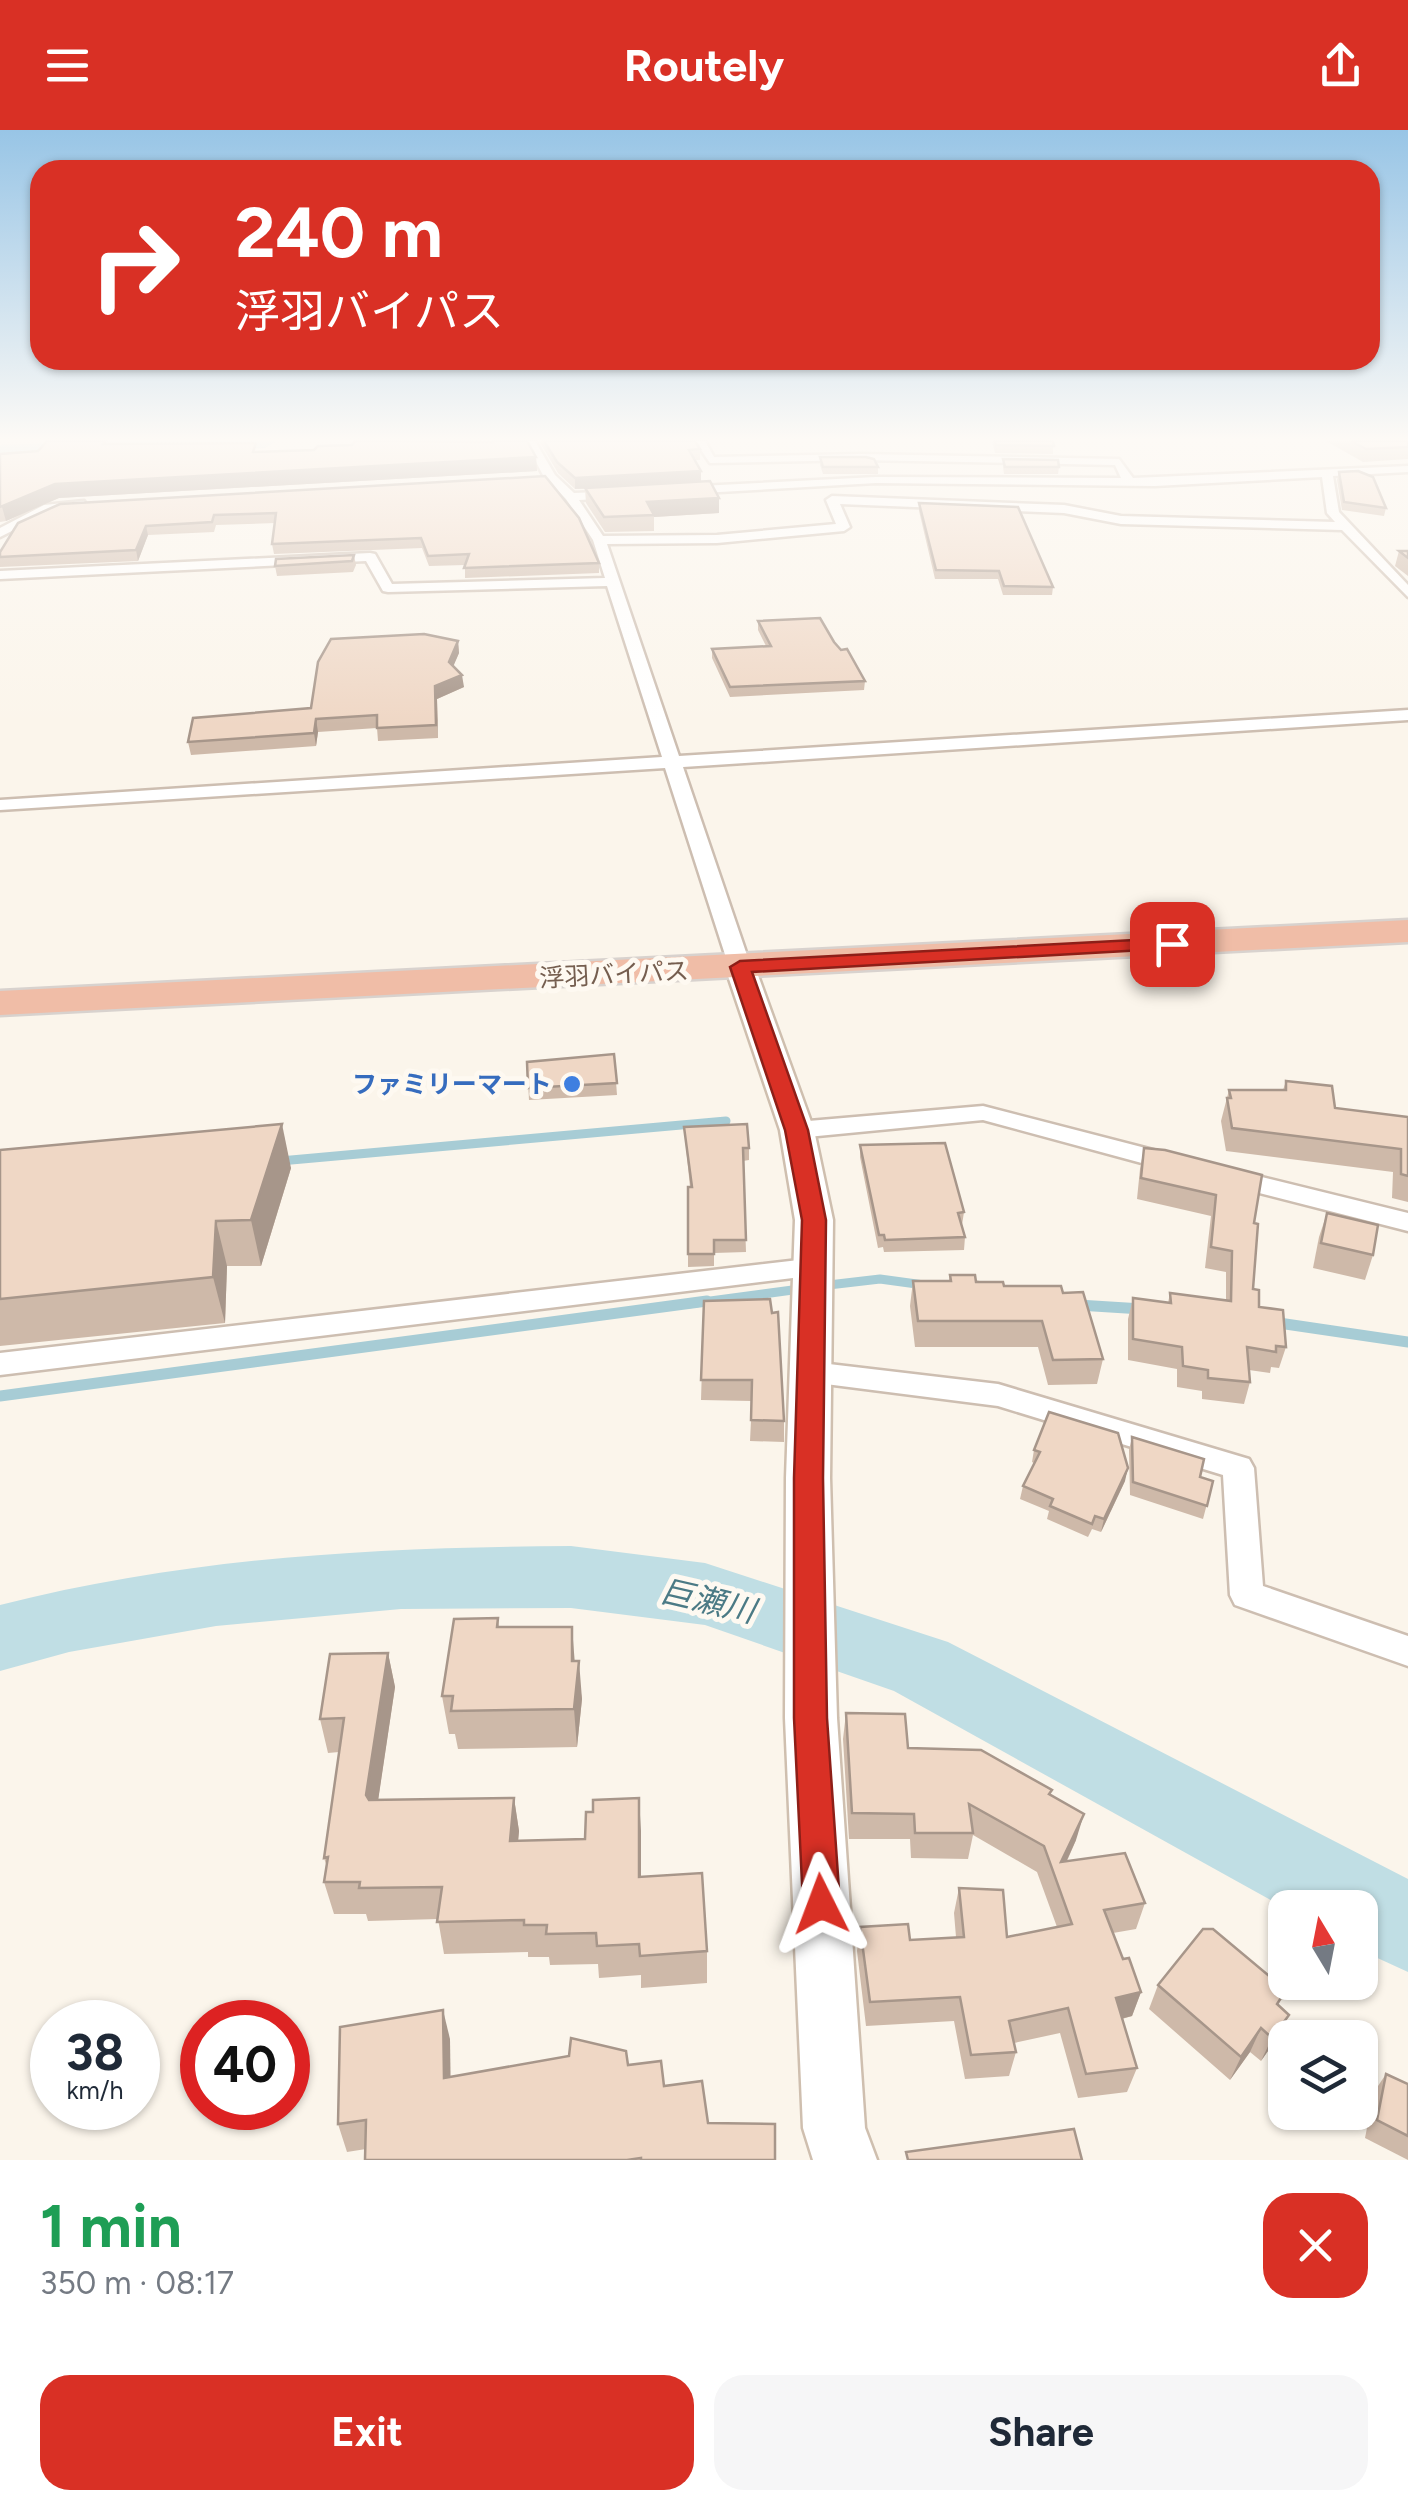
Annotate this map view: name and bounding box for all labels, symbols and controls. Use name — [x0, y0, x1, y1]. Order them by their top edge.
icon: menu — [40, 38, 95, 93]
text: Routely — [624, 38, 784, 92]
icon: share — [1313, 38, 1368, 93]
text: 240 m — [235, 190, 443, 275]
icon: right — [70, 200, 200, 330]
text: 浮羽バイパス — [235, 284, 504, 338]
pin — [1130, 902, 1215, 987]
icon: arrive — [1145, 917, 1200, 972]
street label: 浮羽バイパス — [539, 955, 689, 993]
place label: ファミリーマート — [352, 1069, 552, 1099]
marker: ファミリーマート — [561, 1073, 583, 1095]
water label: 巨瀬川 — [657, 1572, 762, 1631]
position arrow — [769, 1852, 873, 1956]
north arrow — [1268, 1890, 1378, 2000]
map controls — [1268, 1890, 1378, 2130]
speed limit sign: 40 — [180, 2000, 310, 2130]
button: layers — [1268, 2020, 1378, 2130]
text: 38 — [66, 2022, 124, 2083]
text: km/h — [66, 2075, 124, 2105]
text: 1 min — [40, 2190, 182, 2262]
button: close — [1263, 2193, 1368, 2298]
text: 350 m · 08:17 — [40, 2264, 234, 2302]
button: Exit — [40, 2375, 694, 2490]
button: Share — [714, 2375, 1368, 2490]

